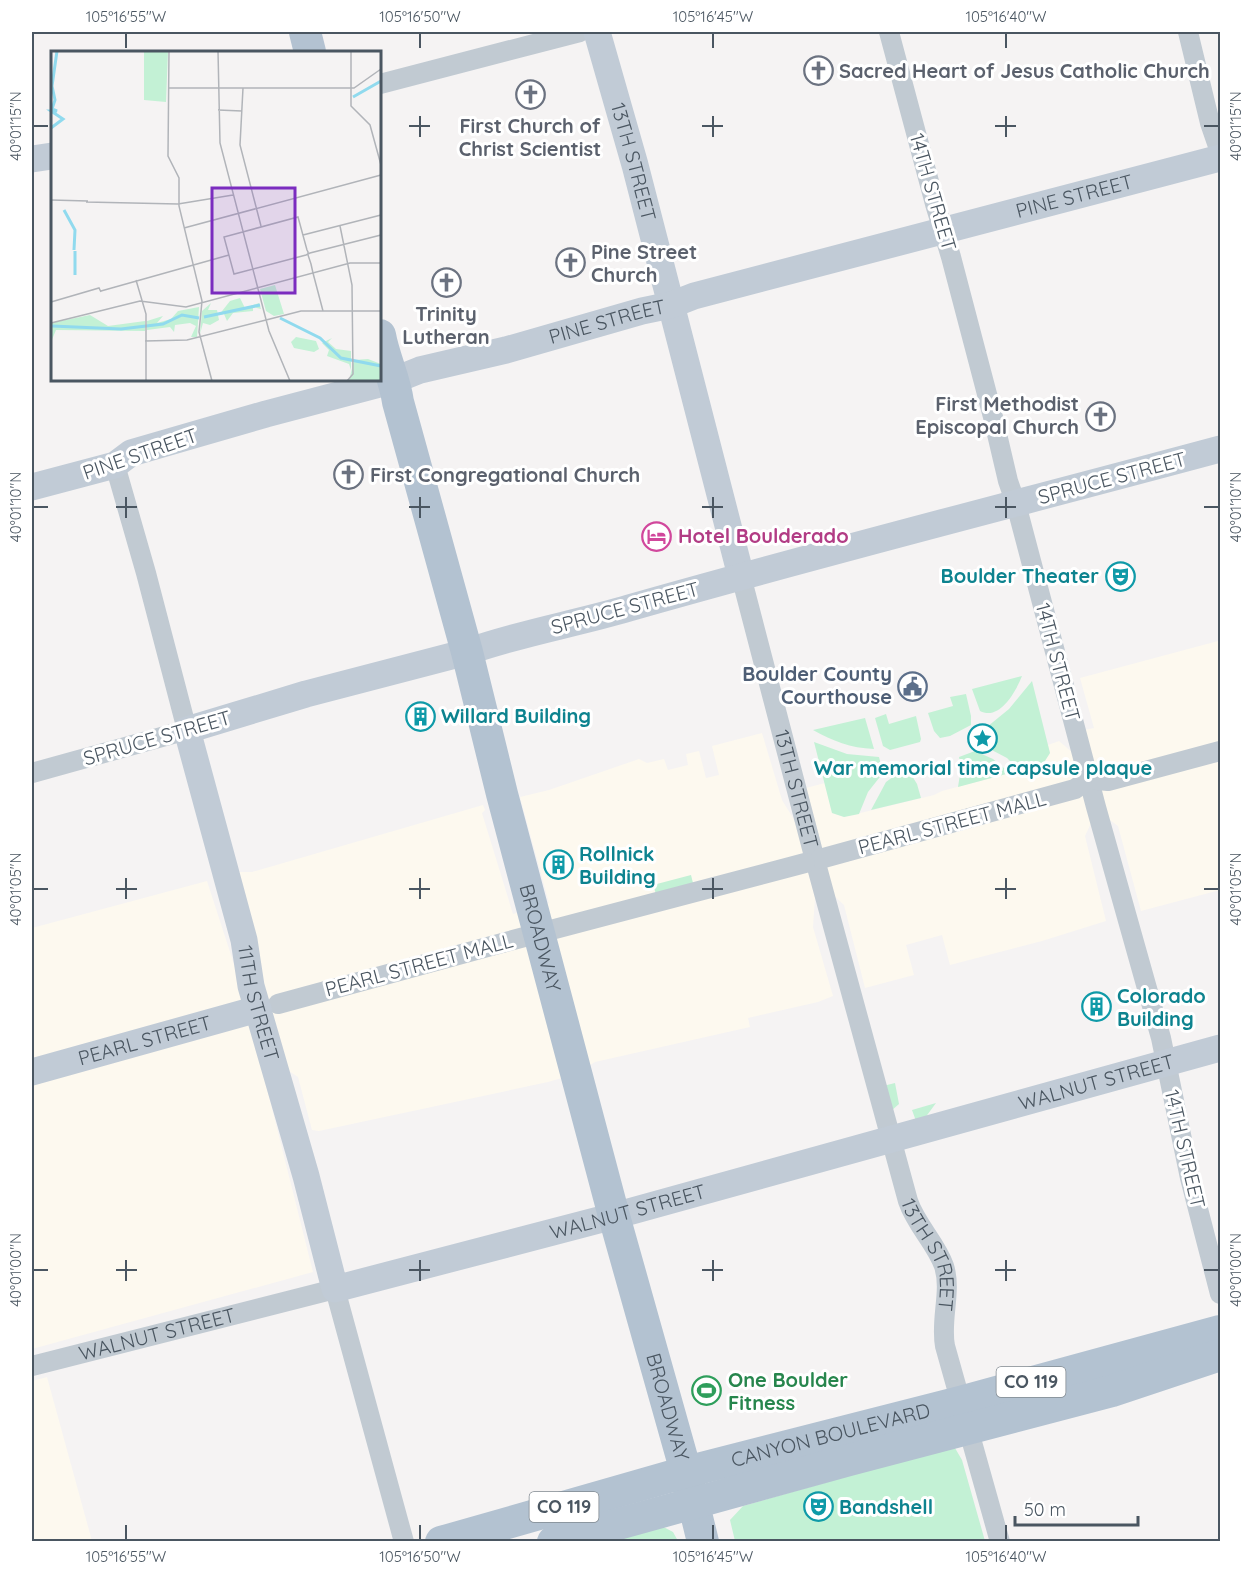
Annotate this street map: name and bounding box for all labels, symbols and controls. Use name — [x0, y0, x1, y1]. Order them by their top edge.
text: 105°16'55"W — [86, 7, 167, 26]
text: 105°16'50"W — [379, 7, 461, 26]
text: 105°16'45"W — [673, 7, 754, 26]
text: 105°16'40"W — [965, 7, 1047, 26]
inset map — [51, 51, 381, 381]
church icon: Sacred Heart of Jesus Catholic Church — [802, 55, 834, 87]
place label: Sacred Heart of Jesus Catholic Church — [839, 58, 1210, 83]
church icon: First Church of Christ Scientist — [514, 79, 546, 111]
text: 40°01'15"N — [6, 91, 25, 161]
text: 40°01'15"N — [1226, 91, 1245, 161]
street label: 13TH STREET — [606, 100, 662, 224]
place label: First Church of Christ Scientist — [459, 113, 601, 161]
street label: 14TH STREET — [905, 130, 962, 254]
street label: PINE STREET — [1013, 168, 1135, 223]
place label: Pine Street Church — [591, 239, 697, 287]
church icon: Pine Street Church — [554, 247, 586, 279]
church icon: Trinity Lutheran — [430, 267, 462, 299]
street label: PINE STREET — [546, 294, 667, 349]
place label: Trinity Lutheran — [402, 301, 490, 349]
place label: First Methodist Episcopal Church — [915, 391, 1079, 439]
church icon: First Methodist Episcopal Church — [1084, 400, 1116, 432]
street label: PINE STREET — [79, 422, 201, 485]
street label: SPRUCE STREET — [1035, 446, 1189, 509]
church icon: First Congregational Church — [333, 459, 365, 491]
place label: First Congregational Church — [370, 462, 640, 487]
text: 40°01'10"N — [6, 472, 25, 542]
text: 40°01'10"N — [1226, 472, 1245, 542]
hotel icon: Hotel Boulderado — [641, 520, 673, 552]
place label: Hotel Boulderado — [678, 523, 849, 548]
theatre icon: Boulder Theater — [1104, 560, 1136, 592]
place label: Boulder Theater — [941, 563, 1099, 588]
street label: SPRUCE STREET — [548, 576, 702, 639]
street label: 14TH STREET — [1031, 600, 1086, 724]
place label: Boulder County Courthouse — [742, 661, 892, 709]
public building icon: Boulder County Courthouse — [897, 670, 929, 702]
building icon: Willard Building — [404, 700, 436, 732]
place label: Willard Building — [441, 703, 591, 728]
street label: SPRUCE STREET — [80, 705, 233, 771]
place icon: War memorial time capsule plaque — [967, 722, 999, 754]
street label: 13TH STREET — [770, 727, 824, 851]
place label: War memorial time capsule plaque — [814, 755, 1152, 780]
street label: PEARL STREET MALL — [855, 785, 1049, 860]
place label: Rollnick Building — [579, 841, 656, 889]
building icon: Rollnick Building — [542, 849, 574, 881]
text: 40°01'05"N — [6, 853, 25, 925]
text: 40°01'05"N — [1226, 853, 1245, 925]
street label: BROADWAY — [514, 881, 567, 995]
street label: PEARL STREET MALL — [322, 927, 516, 1002]
street label: 11TH STREET — [233, 944, 285, 1064]
place label: Colorado Building — [1117, 983, 1206, 1031]
building icon: Colorado Building — [1080, 991, 1112, 1023]
street label: PEARL STREET — [75, 1010, 214, 1071]
street label: WALNUT STREET — [1015, 1048, 1177, 1115]
street label: 14TH STREET — [1160, 1087, 1211, 1211]
street label: WALNUT STREET — [547, 1178, 708, 1244]
street label: 13TH STREET — [896, 1195, 960, 1312]
text: 40°01'00"N — [6, 1233, 25, 1307]
text: 40°01'00"N — [1226, 1233, 1245, 1307]
street label: WALNUT STREET — [76, 1302, 238, 1366]
street label: BROADWAY — [641, 1350, 695, 1464]
place label: One Boulder Fitness — [728, 1367, 848, 1415]
road number: CO 119 — [996, 1367, 1066, 1397]
sports icon: One Boulder Fitness — [691, 1375, 723, 1407]
street label: CANYON BOULEVARD — [728, 1397, 933, 1472]
scale bar — [1015, 1489, 1138, 1527]
theatre icon: Bandshell — [802, 1491, 834, 1523]
road number: CO 119 — [530, 1492, 598, 1522]
place label: Bandshell — [839, 1494, 933, 1519]
text: 50 m — [1024, 1498, 1066, 1521]
text: 105°16'55"W — [86, 1547, 167, 1566]
text: 105°16'50"W — [379, 1547, 461, 1566]
text: 105°16'45"W — [673, 1547, 754, 1566]
text: 105°16'40"W — [965, 1547, 1047, 1566]

